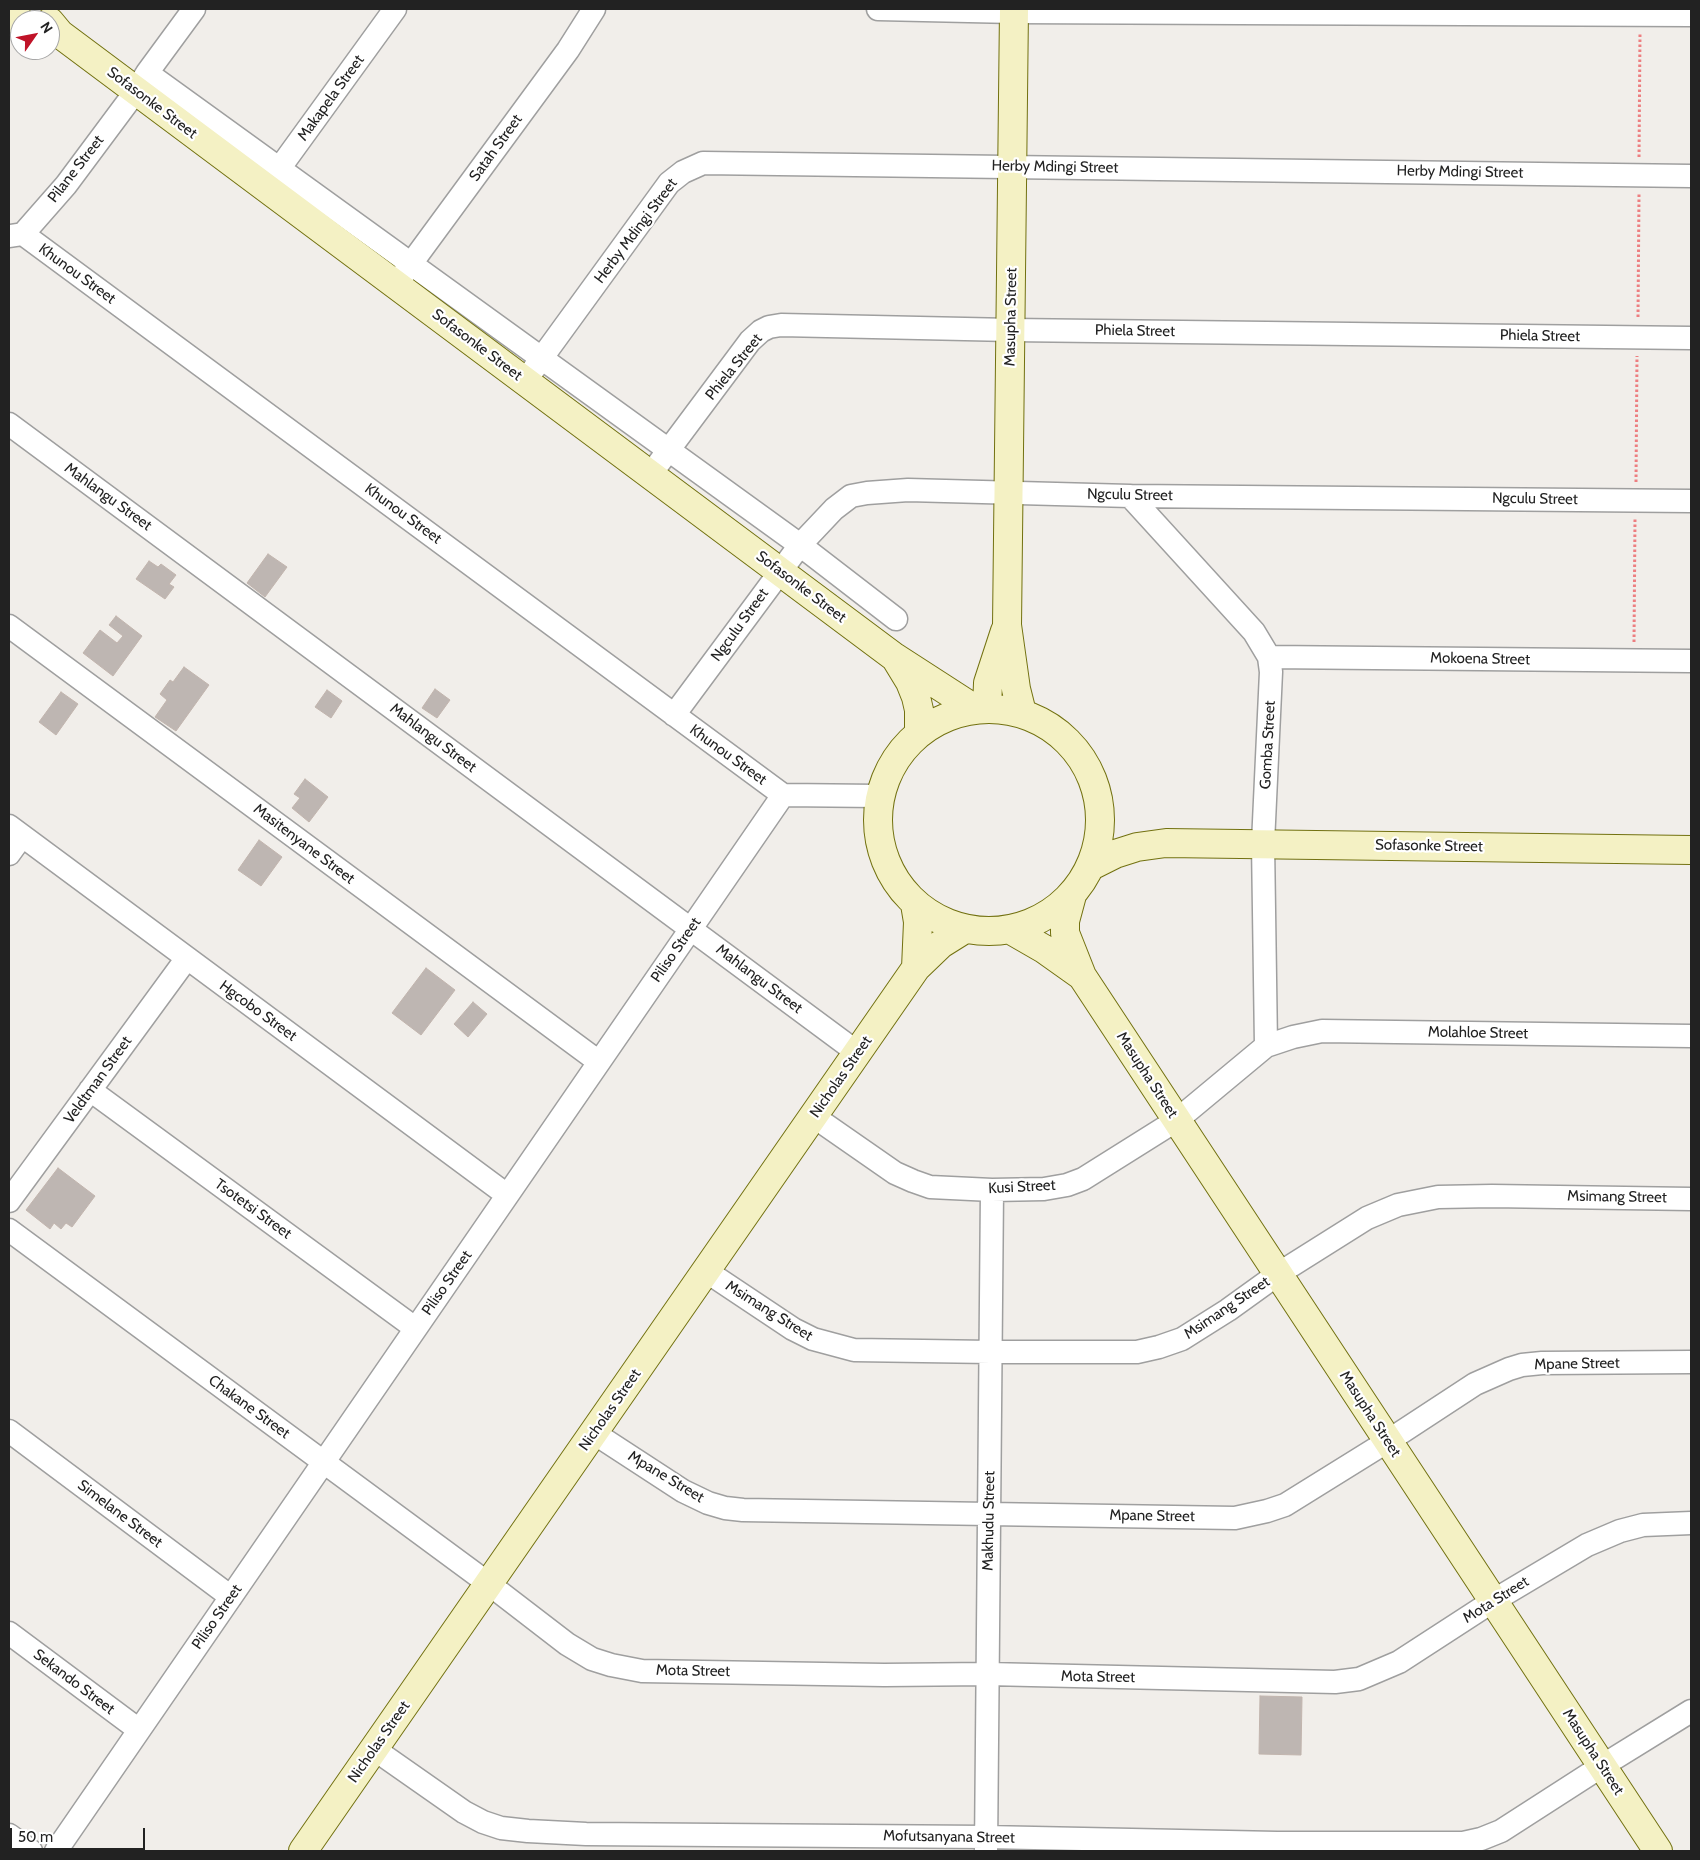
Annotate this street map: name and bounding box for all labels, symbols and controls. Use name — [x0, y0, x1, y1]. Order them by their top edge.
north arrow — [10, 10, 60, 60]
text: N — [36, 18, 57, 36]
street label: Makapela Street — [294, 52, 368, 144]
street label: Sofasonke Street — [104, 63, 200, 143]
street label: Satah Street — [466, 111, 526, 185]
street label: Pilane Street — [44, 132, 108, 206]
street label: Herby Mdingi Street — [992, 157, 1118, 177]
street label: Herby Mdingi Street — [1397, 162, 1523, 182]
street label: Herby Mdingi Street — [591, 175, 681, 287]
street label: Khunou Street — [35, 240, 119, 308]
street label: Masupha Street — [1001, 267, 1021, 367]
street label: Sofasonke Street — [429, 305, 525, 385]
street label: Phiela Street — [1095, 321, 1175, 341]
street label: Phiela Street — [1500, 326, 1580, 346]
street label: Phiela Street — [702, 330, 766, 404]
street label: Mahlangu Street — [61, 459, 155, 535]
street label: Khunou Street — [361, 480, 445, 548]
street label: Ngculu Street — [1087, 485, 1173, 505]
street label: Ngculu Street — [1492, 489, 1578, 509]
street label: Sofasonke Street — [753, 547, 849, 627]
street label: Ngculu Street — [708, 585, 772, 665]
street label: Mokoena Street — [1430, 649, 1530, 669]
street label: Mahlangu Street — [386, 700, 480, 776]
street label: Gomba Street — [1257, 700, 1279, 790]
street label: Khunou Street — [686, 721, 770, 789]
street label: Masitenyane Street — [250, 800, 358, 888]
street label: Sofasonke Street — [1375, 836, 1483, 856]
street label: Piliso Street — [647, 914, 705, 986]
street label: Mahlangu Street — [712, 941, 806, 1017]
street label: Hgcobo Street — [216, 977, 300, 1045]
street label: Molahloe Street — [1428, 1023, 1528, 1043]
street label: Masupha Street — [1113, 1029, 1181, 1121]
street label: Veldtman Street — [60, 1033, 136, 1127]
street label: Nicholas Street — [806, 1033, 876, 1121]
street label: Tsotetsi Street — [211, 1175, 295, 1243]
street label: Kusi Street — [988, 1176, 1056, 1198]
street label: Msimang Street — [1567, 1187, 1667, 1207]
street label: Piliso Street — [418, 1247, 476, 1319]
street label: Msimang Street — [1181, 1273, 1273, 1343]
street label: Msimang Street — [722, 1277, 816, 1345]
street label: Mpane Street — [1534, 1354, 1620, 1374]
street label: Nicholas Street — [575, 1366, 645, 1454]
street label: Masupha Street — [1336, 1368, 1404, 1460]
street label: Chakane Street — [205, 1371, 293, 1443]
street label: Mpane Street — [625, 1447, 707, 1507]
street label: Makhudu Street — [979, 1471, 999, 1571]
street label: Simelane Street — [74, 1476, 166, 1552]
street label: Mpane Street — [1109, 1506, 1195, 1526]
street label: Mota Street — [1460, 1573, 1532, 1627]
street label: Piliso Street — [188, 1581, 246, 1653]
street label: Sekando Street — [30, 1646, 118, 1718]
street label: Mota Street — [656, 1661, 730, 1681]
street label: Mota Street — [1061, 1667, 1135, 1687]
street label: Nicholas Street — [344, 1698, 414, 1786]
street label: Masupha Street — [1559, 1706, 1627, 1798]
scale bar — [12, 1818, 148, 1850]
street label: Mofutsanyana Street — [883, 1827, 1015, 1847]
text: 50 m — [18, 1828, 53, 1846]

